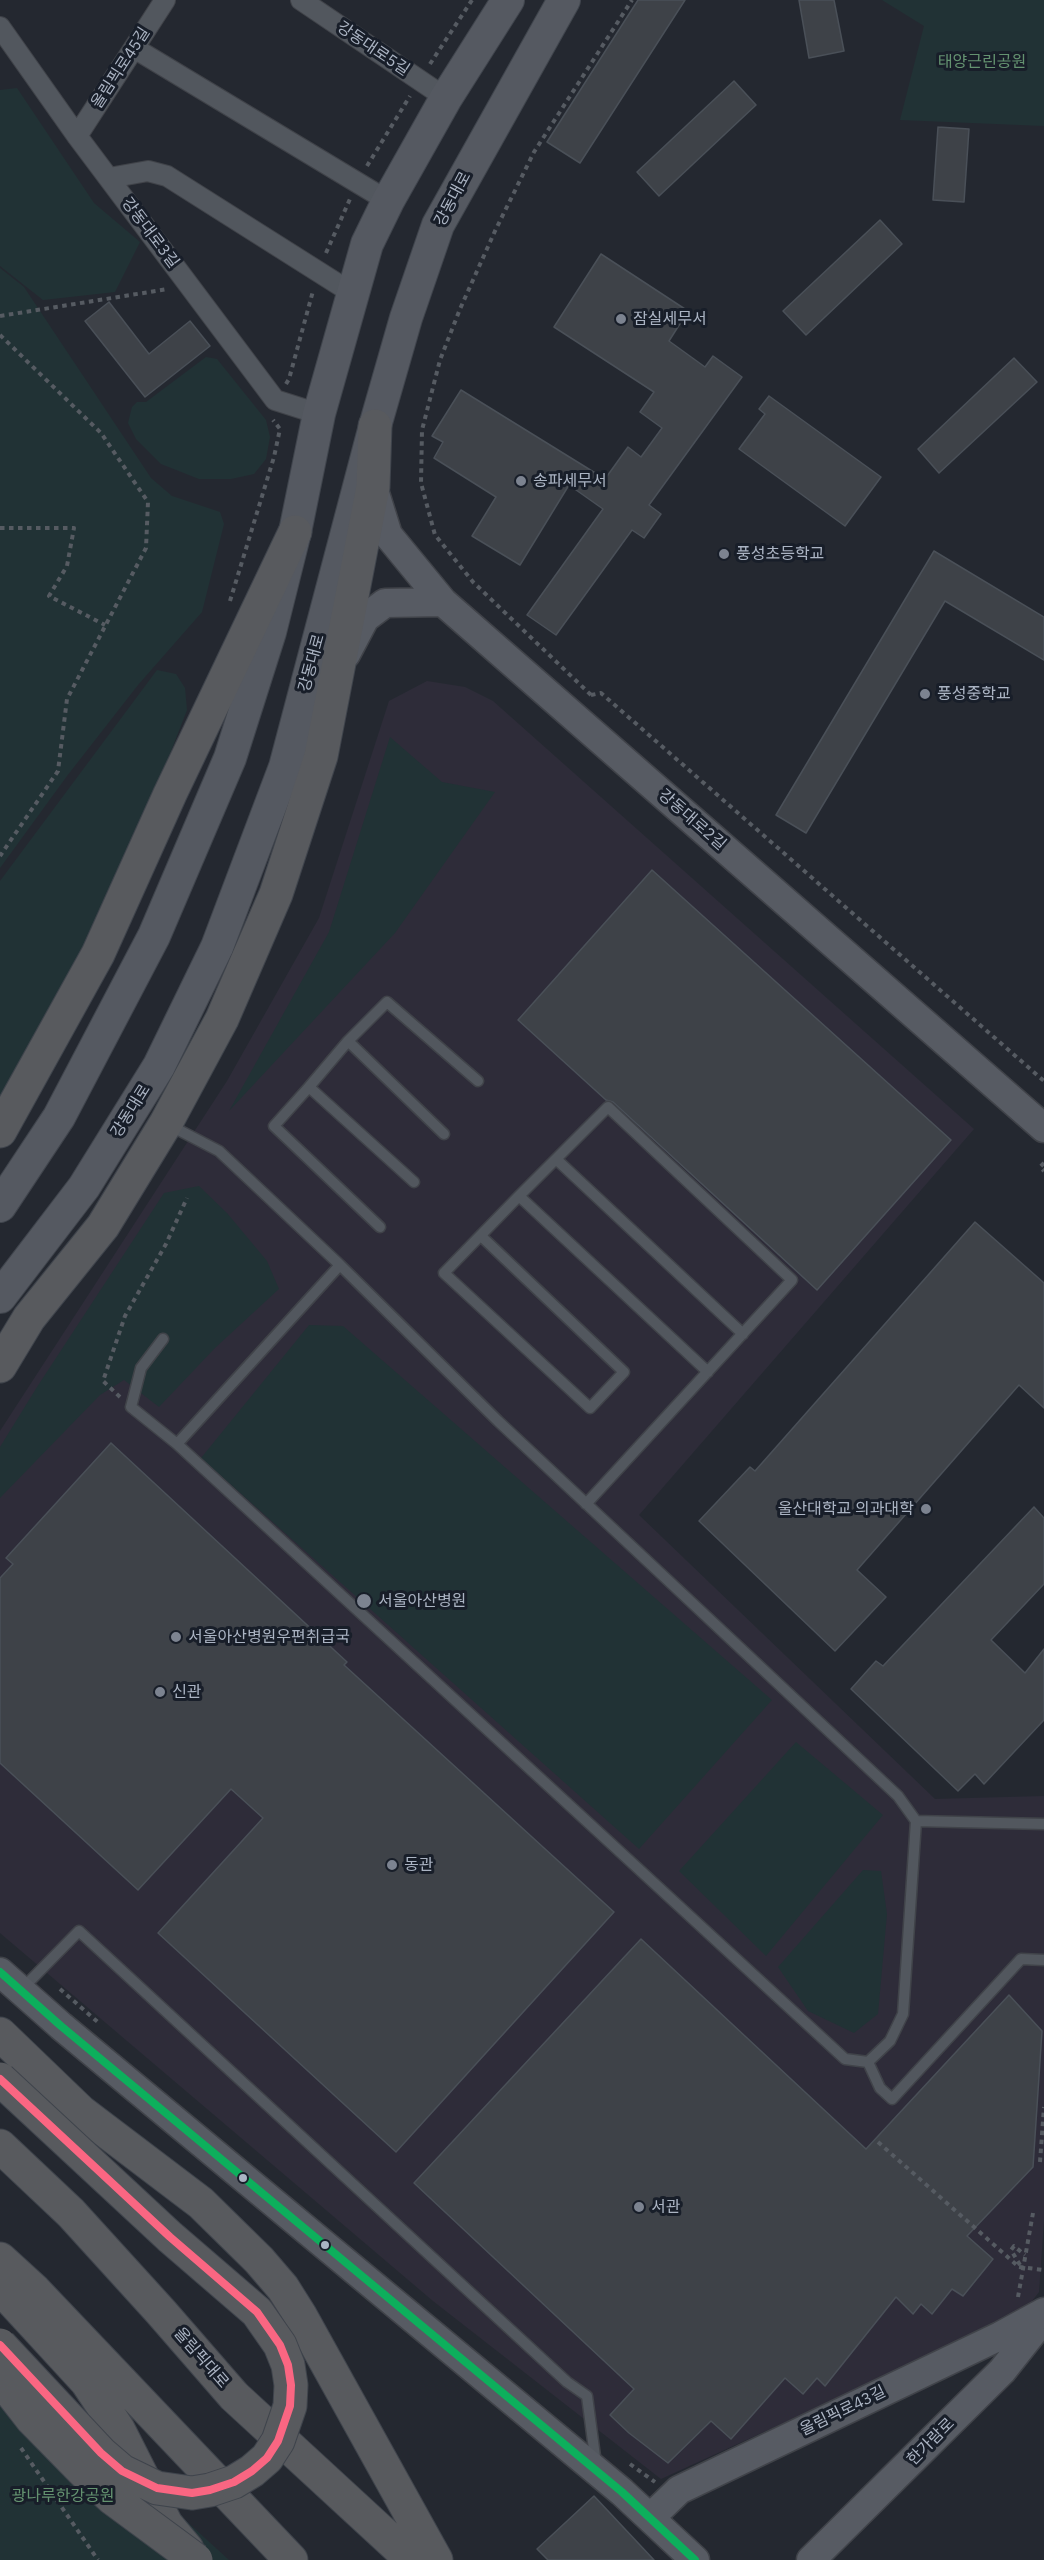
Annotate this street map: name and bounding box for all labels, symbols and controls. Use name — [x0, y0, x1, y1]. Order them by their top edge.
street label: 강동대로5길 — [333, 18, 413, 80]
street label: 올림픽로45길 — [88, 24, 154, 112]
park label: 태양근린공원 — [938, 52, 1026, 72]
street label: 강동대로 — [431, 168, 475, 230]
street label: 강동대로3길 — [117, 194, 183, 272]
place label: 잠실세무서 — [633, 309, 707, 329]
marker: 잠실세무서 — [614, 312, 628, 326]
place label: 송파세무서 — [533, 471, 607, 491]
marker: 송파세무서 — [514, 474, 528, 488]
place label: 풍성초등학교 — [736, 544, 824, 564]
marker: 풍성초등학교 — [717, 547, 731, 561]
street label: 강동대로 — [295, 632, 329, 694]
place label: 풍성중학교 — [937, 684, 1011, 704]
marker: 풍성중학교 — [918, 687, 932, 701]
street label: 강동대로2길 — [654, 785, 730, 855]
street label: 강동대로 — [107, 1081, 155, 1141]
place label: 울산대학교 의과대학 — [778, 1499, 914, 1519]
marker: 울산대학교 의과대학 — [919, 1502, 933, 1516]
place label: 서울아산병원 — [378, 1591, 466, 1611]
marker: 서울아산병원 — [355, 1592, 373, 1610]
place label: 서울아산병원우편취급국 — [188, 1627, 350, 1647]
marker: 서울아산병원우편취급국 — [169, 1630, 183, 1644]
place label: 신관 — [172, 1682, 201, 1702]
marker: 신관 — [153, 1685, 167, 1699]
place label: 동관 — [404, 1855, 433, 1875]
marker: 동관 — [385, 1858, 399, 1872]
unlabelled marker — [237, 2172, 249, 2184]
place label: 서관 — [651, 2197, 680, 2217]
marker: 서관 — [632, 2200, 646, 2214]
unlabelled marker — [319, 2239, 331, 2251]
street label: 올림픽대로 — [170, 2324, 232, 2392]
street label: 올림픽로43길 — [797, 2382, 889, 2440]
street label: 한가람로 — [903, 2414, 959, 2470]
park label: 광나루한강공원 — [11, 2486, 115, 2506]

